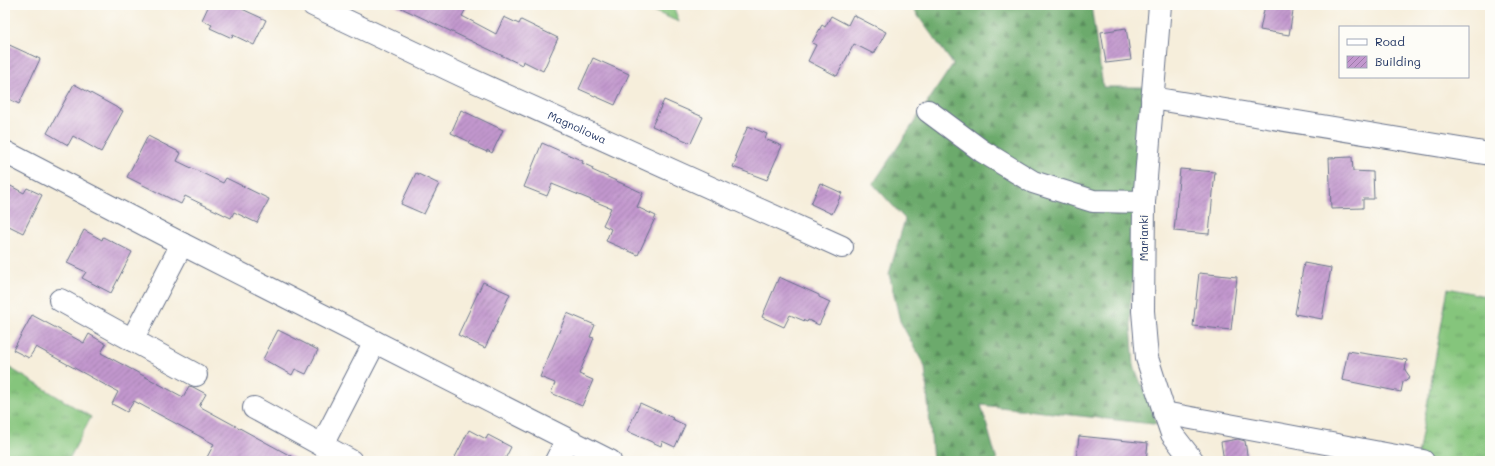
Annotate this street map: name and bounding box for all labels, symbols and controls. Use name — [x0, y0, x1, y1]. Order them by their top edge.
legend — [1339, 26, 1469, 78]
text: Road — [1375, 33, 1405, 49]
text: Building — [1375, 53, 1421, 69]
street label: Magnoliowa — [546, 107, 609, 147]
street label: Marianki — [1136, 215, 1151, 261]

